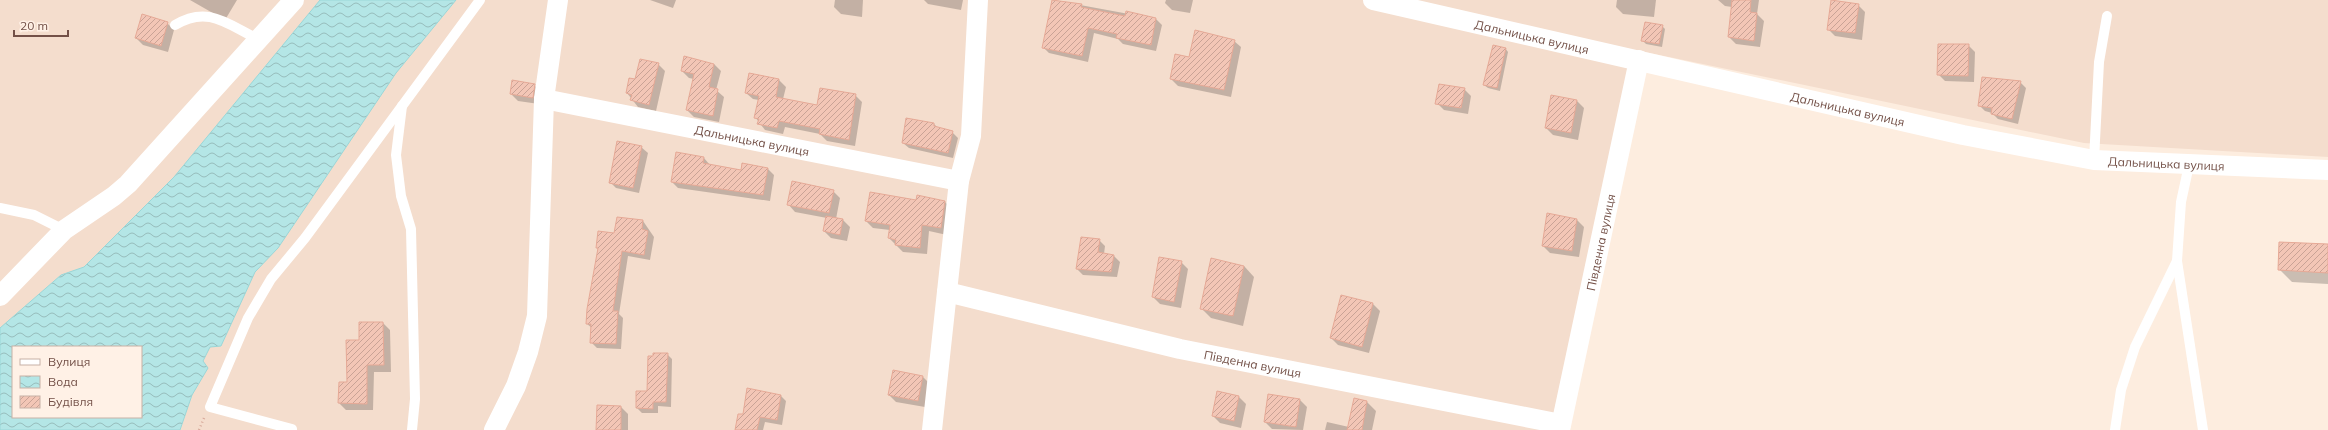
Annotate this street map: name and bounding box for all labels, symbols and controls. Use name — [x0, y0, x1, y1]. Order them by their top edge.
scale bar — [14, 12, 68, 38]
street label: Дальницька вулиця — [1473, 16, 1590, 57]
text: 20 m — [20, 18, 48, 33]
street label: Дальницька вулиця — [1789, 88, 1906, 129]
street label: Дальницька вулиця — [693, 121, 811, 159]
street label: Дальницька вулиця — [2108, 153, 2225, 173]
street label: Південна вулиця — [1582, 192, 1618, 292]
legend — [12, 346, 142, 418]
street label: Південна вулиця — [1203, 346, 1303, 380]
text: Вулиця — [48, 354, 90, 369]
text: Вода — [48, 374, 78, 389]
text: Будівля — [48, 394, 93, 409]

